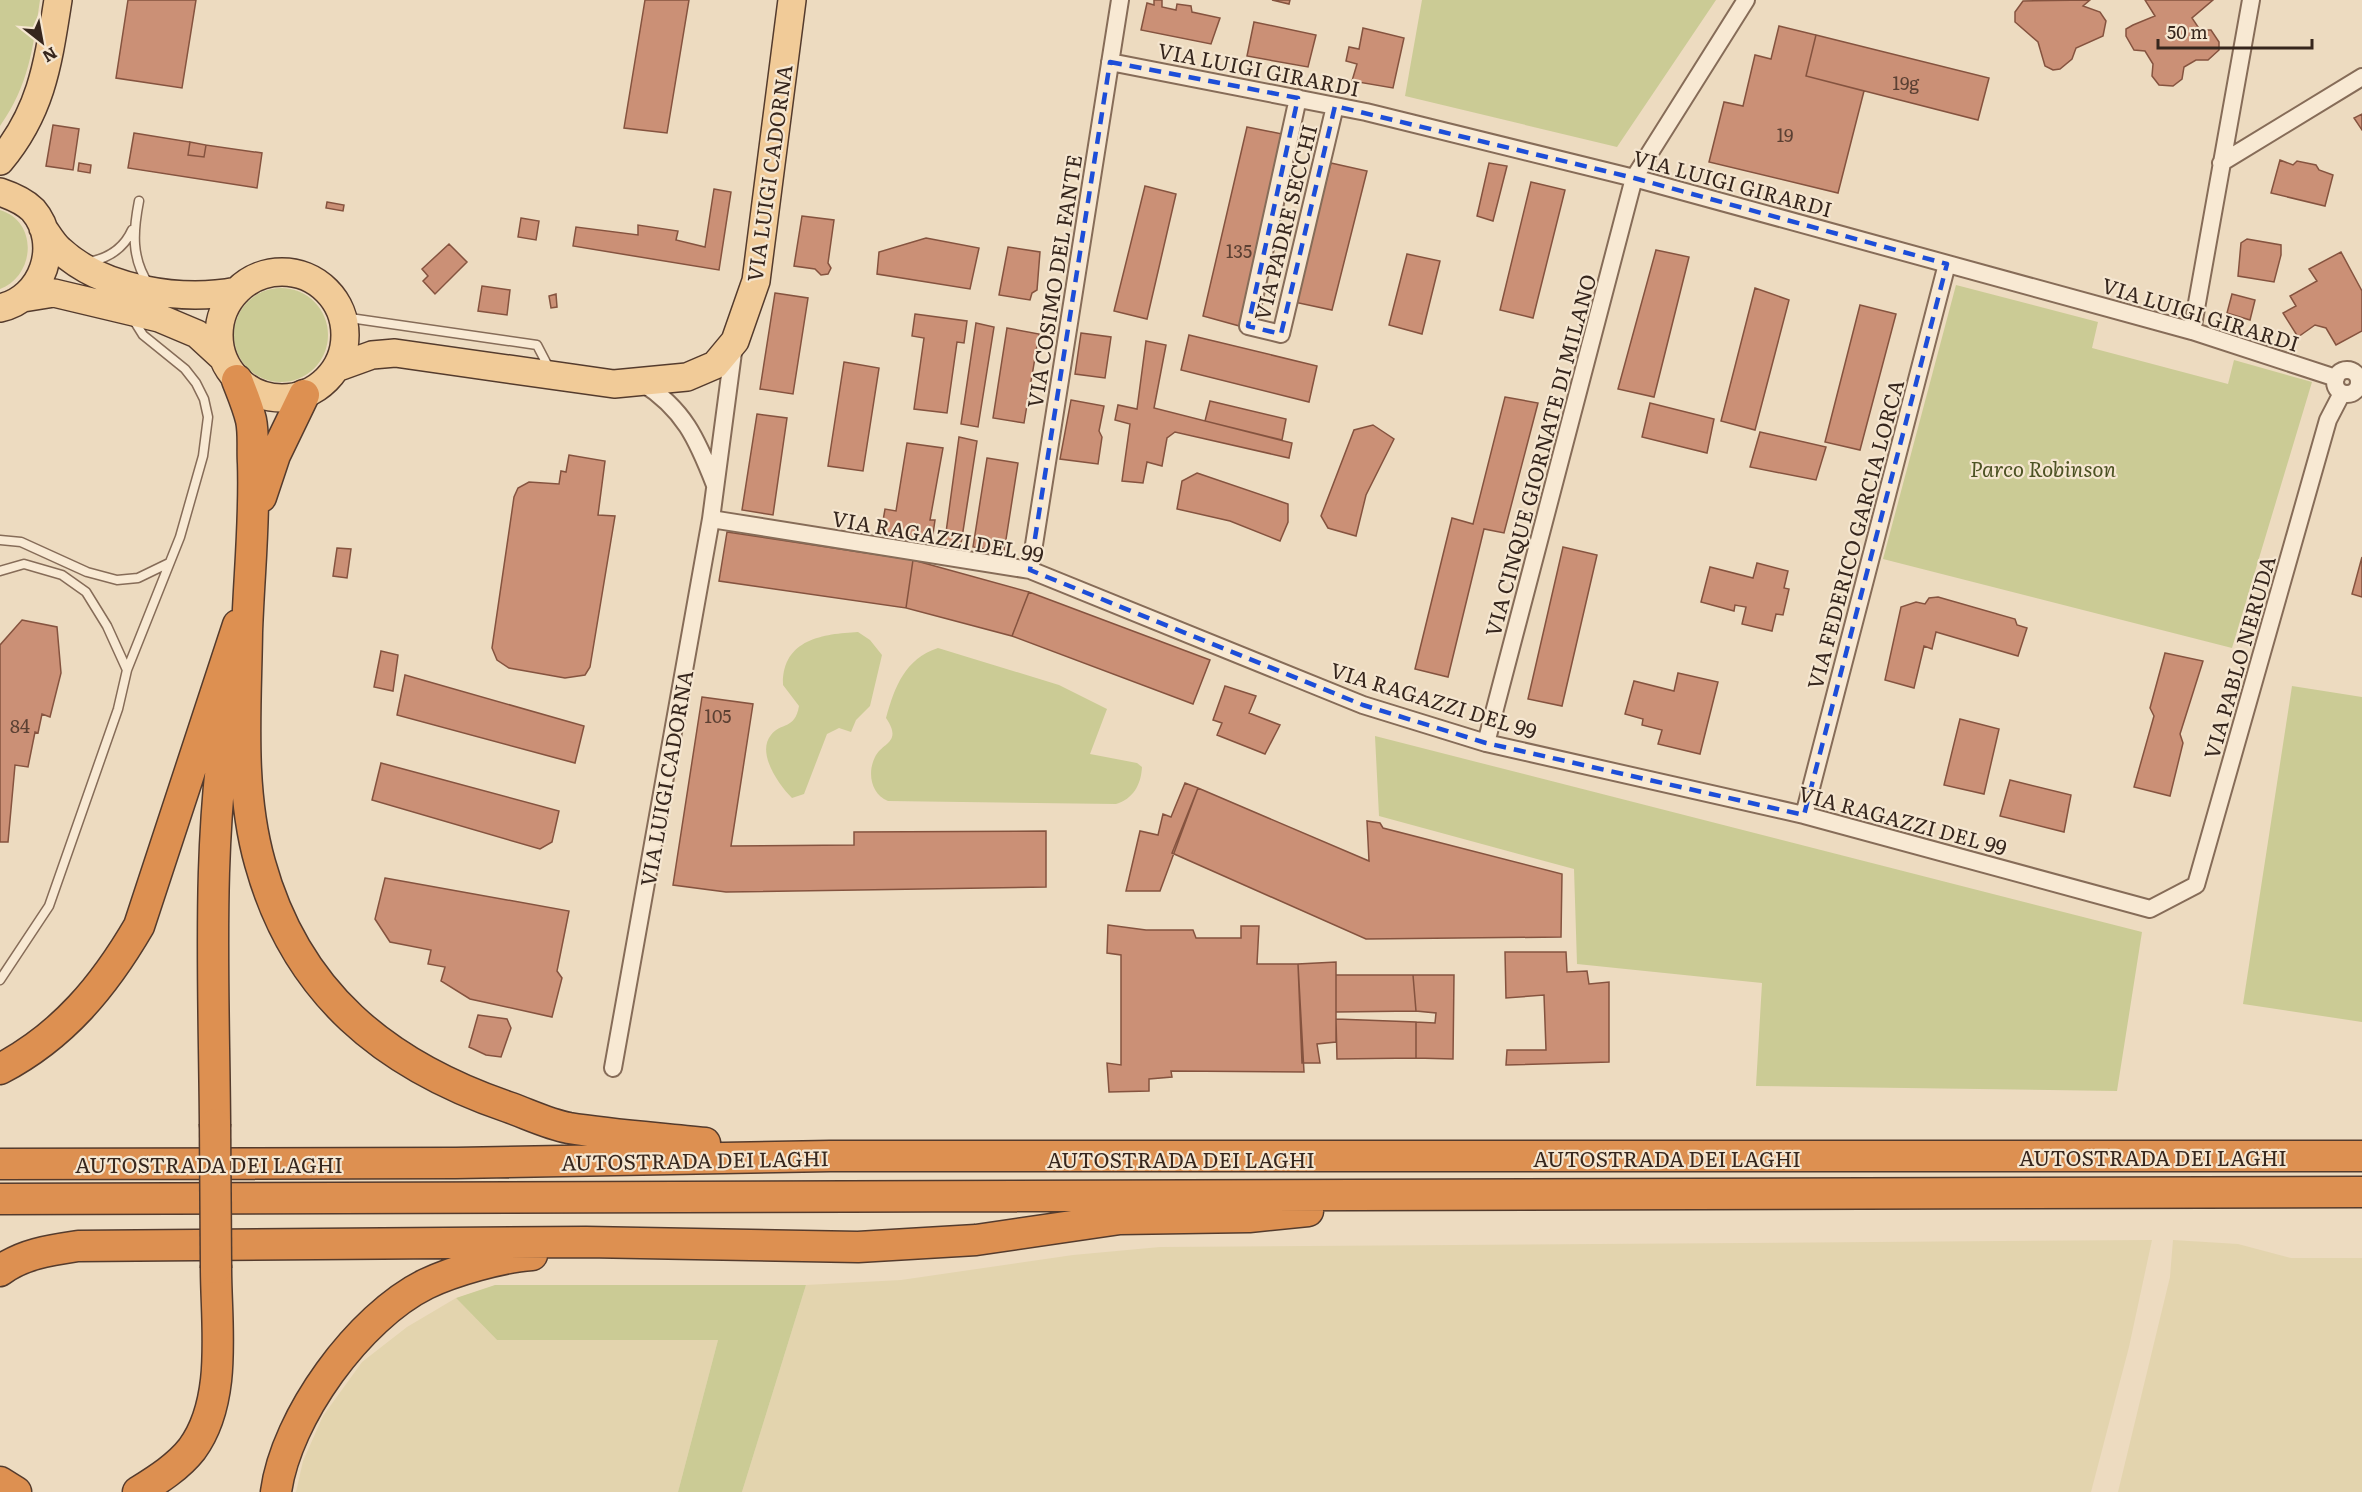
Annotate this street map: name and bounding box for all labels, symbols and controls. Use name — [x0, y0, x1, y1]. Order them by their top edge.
north arrow — [12, 12, 72, 72]
scale bar — [2158, 12, 2312, 50]
text: 50 m — [2167, 18, 2208, 45]
street label: VIA LUIGI GIRARDI — [1155, 33, 1363, 103]
text: N — [38, 42, 62, 69]
street label: VIA LUIGI CADORNA — [737, 62, 799, 284]
house number: 19g — [1893, 69, 1920, 96]
street label: VIA PADRE SECCHI — [1245, 121, 1323, 323]
house number: 19 — [1777, 121, 1793, 148]
street label: VIA LUIGI GIRARDI — [1630, 140, 1836, 224]
street label: VIA COSIMO DEL FANTE — [1018, 152, 1088, 410]
house number: 135 — [1226, 237, 1252, 264]
street label: VIA LUIGI GIRARDI — [2098, 268, 2304, 358]
street label: VIA CINQUE GIORNATE DI MILANO — [1476, 270, 1602, 640]
street label: VIA FEDERICO GARCIA LORCA — [1798, 375, 1910, 692]
park label: Parco Robinson — [1970, 452, 2117, 483]
street label: VIA RAGAZZI DEL 99 — [830, 501, 1046, 569]
street label: VIA PABLO NERUDA — [2194, 551, 2282, 762]
street label: VIA RAGAZZI DEL 99 — [1327, 653, 1541, 745]
street label: VIA LUIGI CADORNA — [631, 667, 699, 889]
house number: 105 — [705, 702, 731, 729]
house number: 84 — [10, 712, 30, 739]
street label: VIA RAGAZZI DEL 99 — [1795, 776, 2011, 862]
street label: AUTOSTRADA DEI LAGHI — [561, 1141, 829, 1177]
street label: AUTOSTRADA DEI LAGHI — [2019, 1141, 2287, 1172]
street label: AUTOSTRADA DEI LAGHI — [1533, 1142, 1801, 1173]
street label: AUTOSTRADA DEI LAGHI — [1047, 1143, 1315, 1174]
street label: AUTOSTRADA DEI LAGHI — [75, 1148, 343, 1179]

